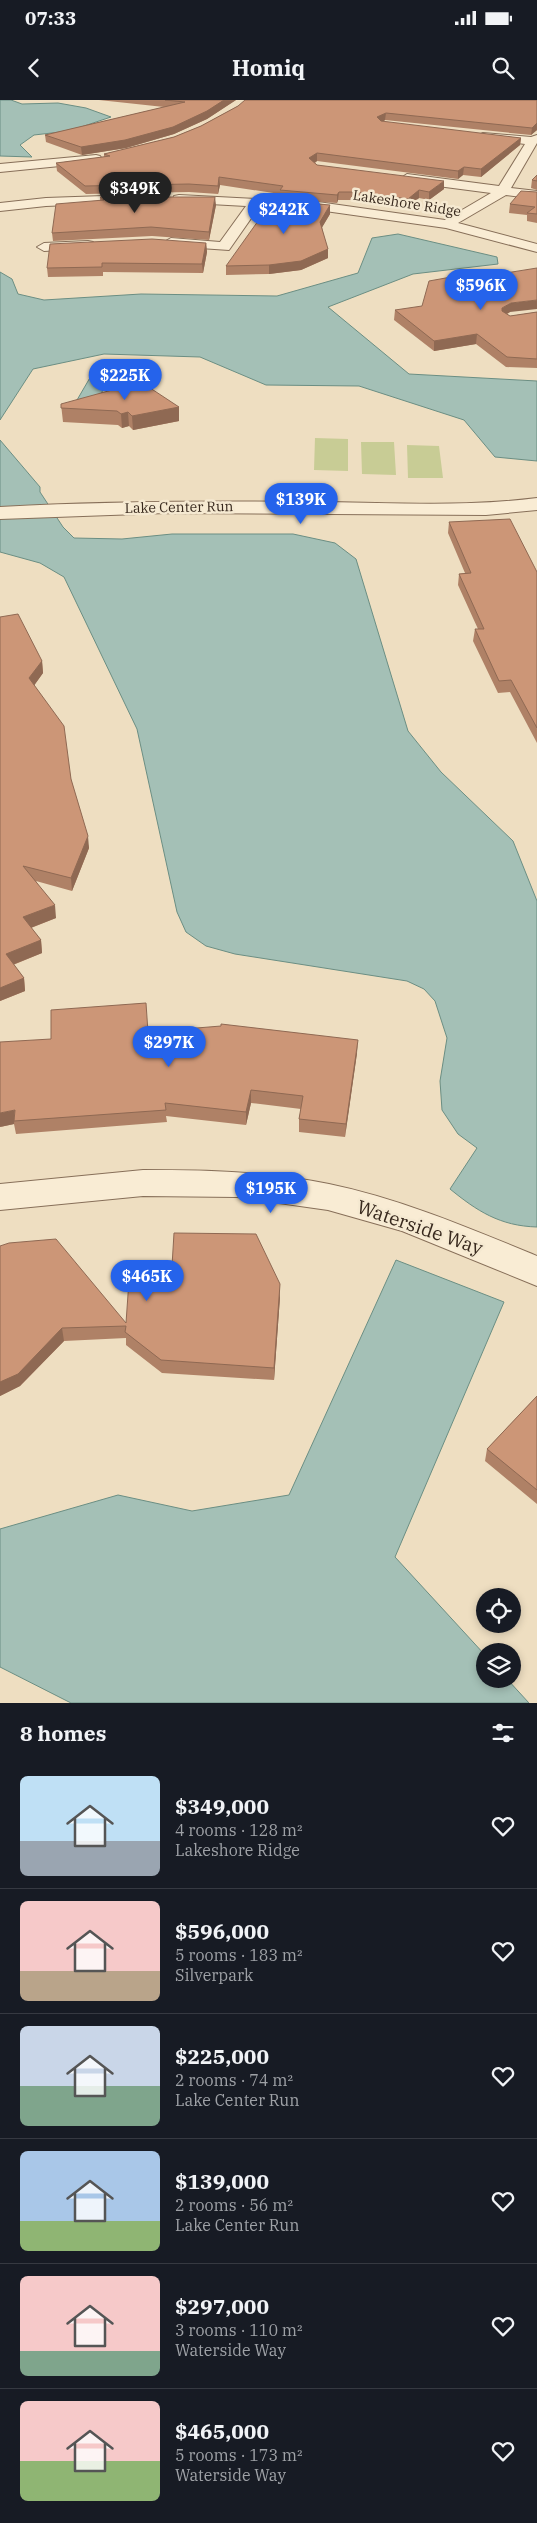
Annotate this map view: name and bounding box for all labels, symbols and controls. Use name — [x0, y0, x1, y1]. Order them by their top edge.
text: 07:33 — [25, 6, 76, 30]
text: Homiq — [232, 53, 305, 82]
icon: back — [20, 54, 48, 82]
icon: search — [489, 54, 517, 82]
pin: $349K — [100, 172, 170, 214]
text: $349K — [110, 178, 160, 198]
street label: Lakeshore Ridge — [352, 186, 462, 220]
pin: $242K — [249, 192, 319, 235]
text: $242K — [259, 199, 309, 219]
pin: $596K — [446, 268, 516, 311]
text: $596K — [456, 275, 506, 295]
pin: $225K — [90, 358, 160, 401]
text: $225K — [100, 365, 150, 385]
pin: $139K — [266, 482, 336, 525]
text: $139K — [276, 489, 326, 509]
street label: Lake Center Run — [124, 497, 234, 517]
pin: $297K — [134, 1026, 204, 1068]
text: $297K — [144, 1032, 194, 1052]
pin: $195K — [236, 1172, 306, 1214]
text: $195K — [246, 1178, 296, 1198]
street label: Waterside Way — [354, 1194, 487, 1260]
pin: $465K — [112, 1260, 182, 1302]
text: $465K — [122, 1266, 172, 1286]
map controls — [476, 1588, 521, 1688]
button: locate — [476, 1588, 521, 1633]
button: layers — [476, 1643, 521, 1688]
text: 8 homes — [20, 1719, 106, 1747]
icon: filters — [489, 1719, 517, 1747]
text: $349,000 — [175, 1792, 269, 1820]
icon: home — [60, 1796, 120, 1856]
icon: heart — [489, 1812, 517, 1840]
text: 4 rooms · 128 m² — [175, 1820, 303, 1840]
text: Lakeshore Ridge — [175, 1840, 300, 1860]
text: $596,000 — [175, 1917, 269, 1945]
icon: home — [60, 1921, 120, 1981]
icon: heart — [489, 1937, 517, 1965]
text: 5 rooms · 183 m² — [175, 1945, 303, 1965]
text: Silverpark — [175, 1965, 253, 1985]
text: $225,000 — [175, 2042, 269, 2070]
icon: home — [60, 2046, 120, 2106]
icon: heart — [489, 2062, 517, 2090]
text: 2 rooms · 74 m² — [175, 2070, 293, 2090]
text: Lake Center Run — [175, 2090, 299, 2110]
text: $139,000 — [175, 2167, 269, 2195]
icon: home — [60, 2171, 120, 2231]
icon: heart — [489, 2187, 517, 2215]
text: 2 rooms · 56 m² — [175, 2195, 293, 2215]
text: Lake Center Run — [175, 2215, 299, 2235]
text: $297,000 — [175, 2292, 269, 2320]
icon: home — [60, 2296, 120, 2356]
icon: heart — [489, 2312, 517, 2340]
text: 3 rooms · 110 m² — [175, 2320, 303, 2340]
text: Waterside Way — [175, 2340, 286, 2360]
text: $465,000 — [175, 2417, 269, 2445]
icon: home — [60, 2421, 120, 2481]
icon: heart — [489, 2437, 517, 2465]
text: 5 rooms · 173 m² — [175, 2445, 303, 2465]
text: Waterside Way — [175, 2465, 286, 2485]

